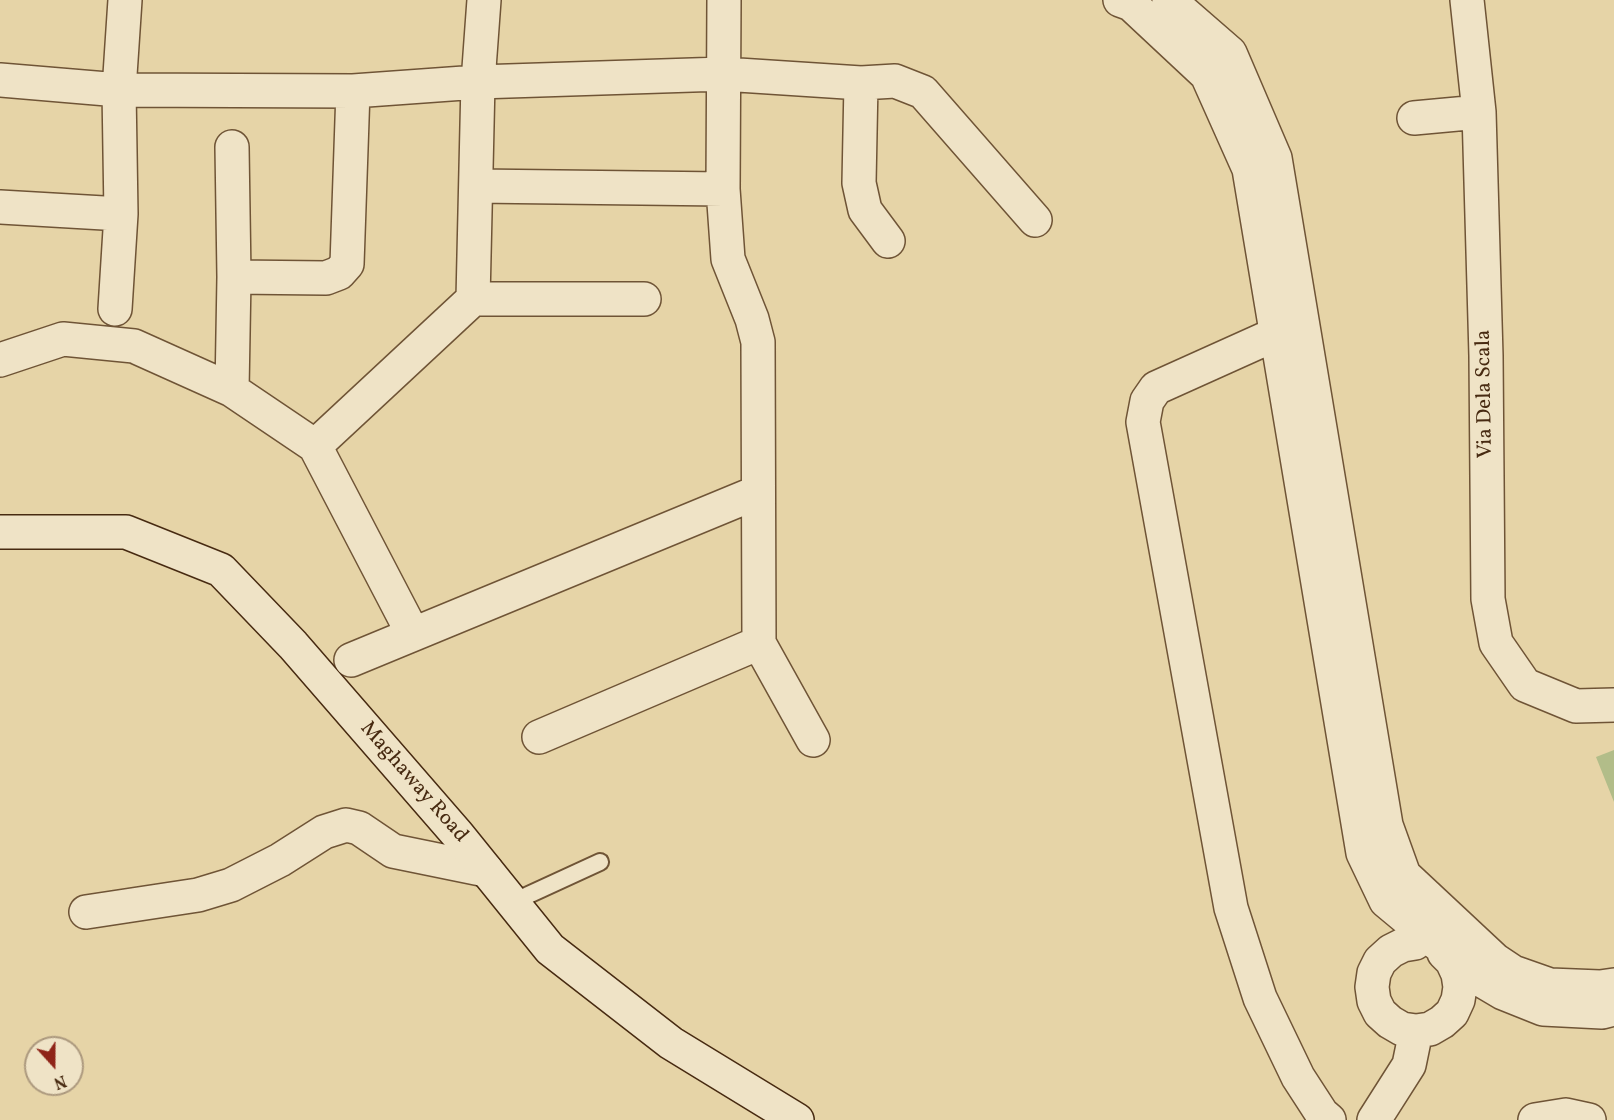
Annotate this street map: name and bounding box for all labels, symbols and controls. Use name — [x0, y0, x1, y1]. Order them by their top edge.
street label: Via Dela Scala — [1472, 329, 1500, 459]
street label: Maghaway Road — [354, 717, 472, 849]
north arrow — [24, 1036, 84, 1096]
text: N — [50, 1069, 69, 1093]

